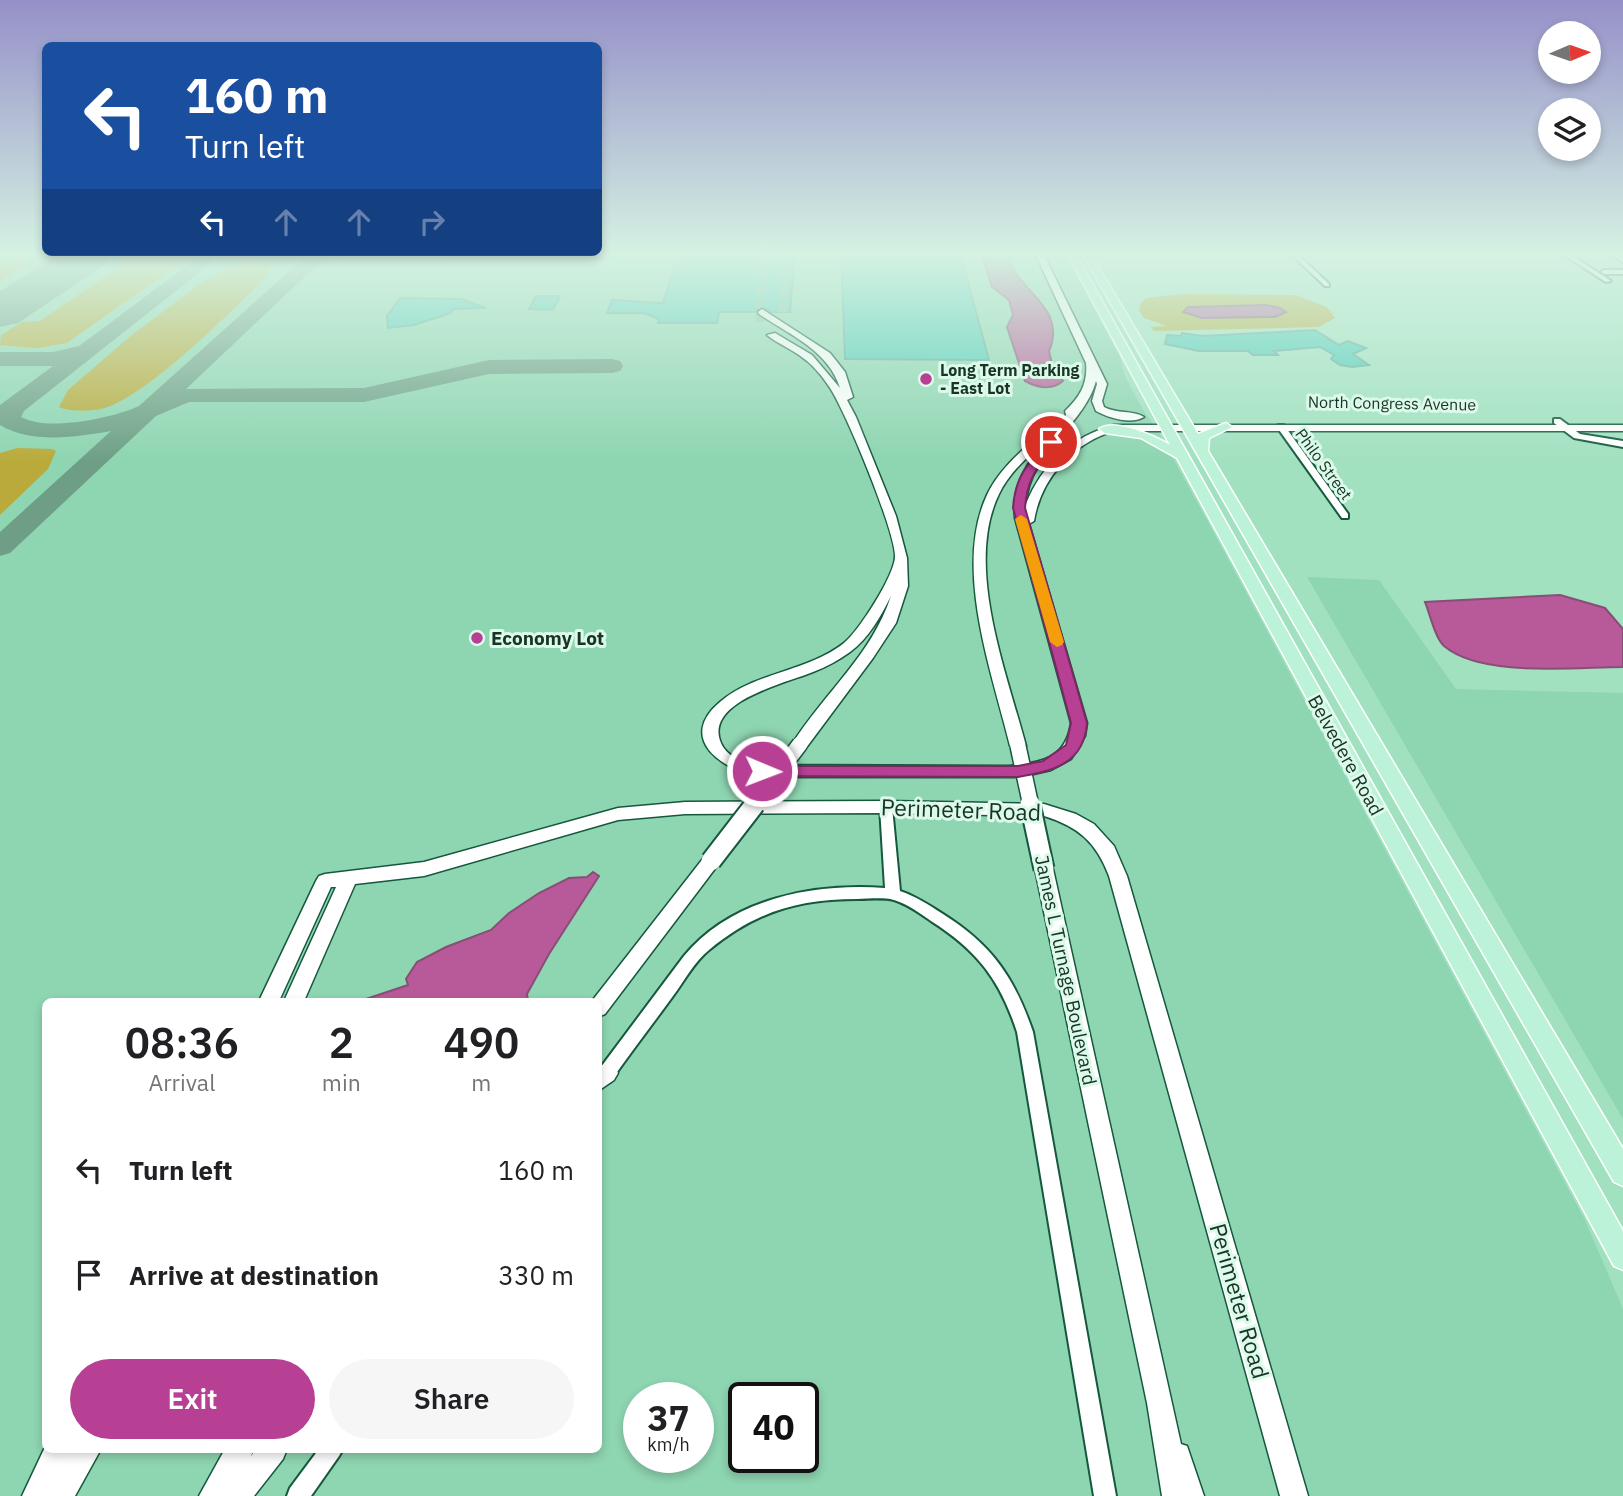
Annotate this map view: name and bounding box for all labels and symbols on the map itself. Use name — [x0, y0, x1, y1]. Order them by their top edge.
north arrow — [1538, 21, 1601, 84]
place label: Long Term Parking - East Lot — [940, 360, 1079, 398]
marker: Long Term Parking - East Lot — [918, 371, 934, 387]
street label: North Congress Avenue — [1308, 392, 1477, 414]
pin — [1021, 412, 1081, 472]
street label: Philo Street — [1291, 424, 1357, 504]
place label: Economy Lot — [491, 626, 604, 650]
marker: Economy Lot — [469, 630, 485, 646]
street label: Belvedere Road — [1303, 690, 1389, 820]
position arrow — [725, 734, 799, 808]
street label: Perimeter Road — [880, 791, 1042, 827]
street label: James L Turnage Boulevard — [1030, 853, 1102, 1087]
street label: Perimeter Road — [1203, 1220, 1276, 1382]
speed limit sign: 40 — [728, 1382, 819, 1473]

